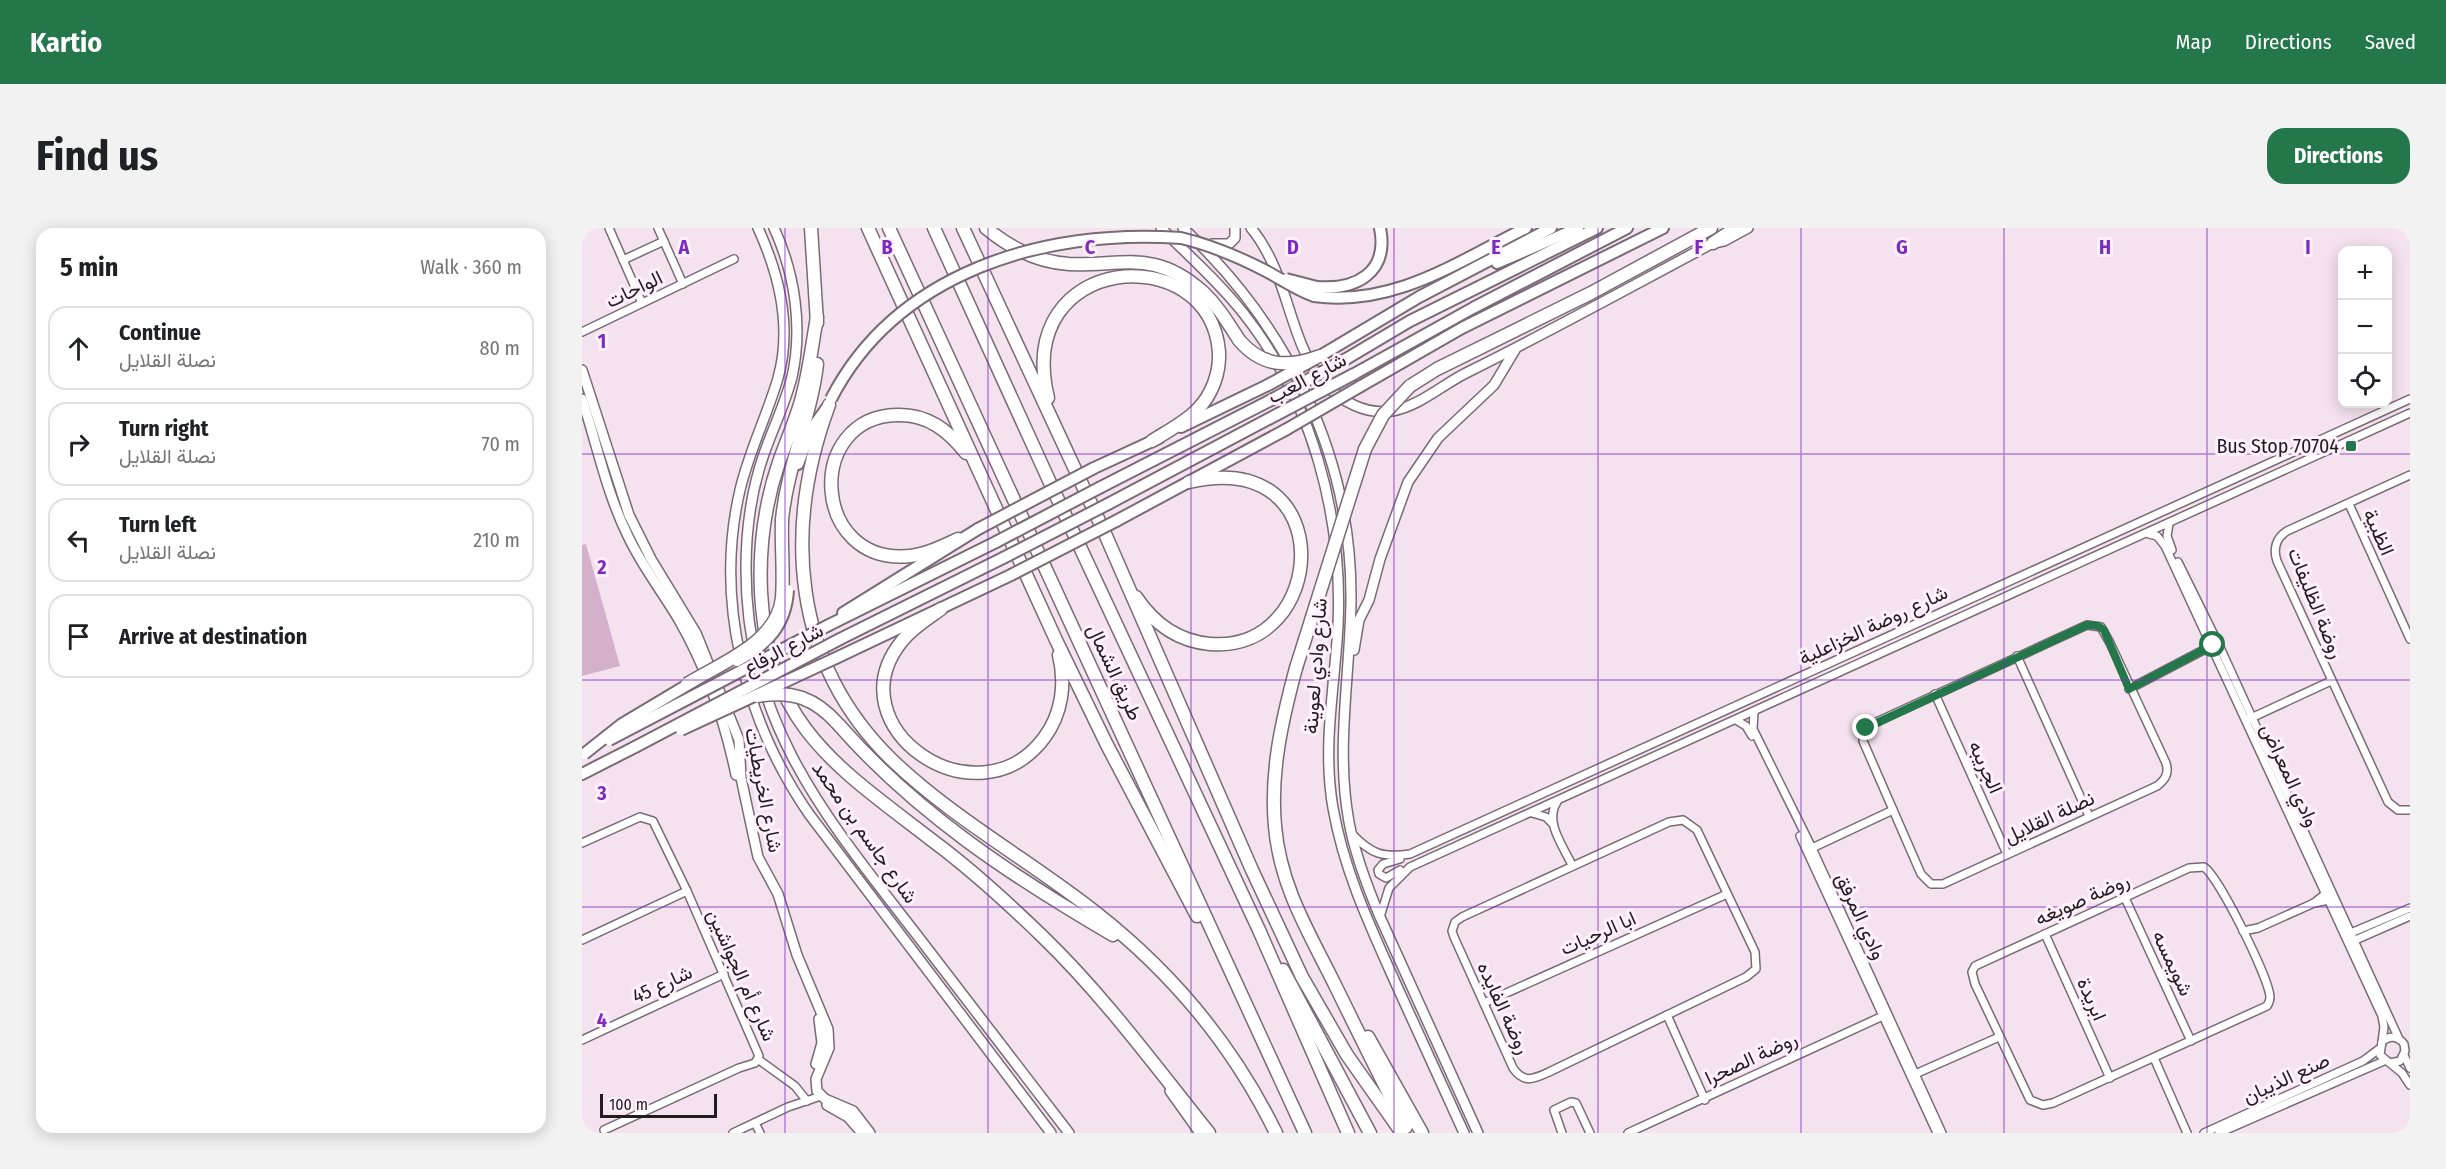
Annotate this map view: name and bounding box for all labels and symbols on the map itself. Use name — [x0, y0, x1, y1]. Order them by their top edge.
text: A — [678, 235, 691, 259]
text: B — [881, 235, 893, 259]
text: C — [1085, 235, 1096, 259]
text: D — [1287, 235, 1299, 259]
text: E — [1491, 235, 1501, 259]
text: F — [1695, 235, 1704, 259]
text: G — [1896, 235, 1908, 259]
text: H — [2099, 235, 2111, 259]
text: I — [2305, 235, 2311, 259]
street label: الواحات — [602, 265, 667, 314]
text: 1 — [598, 329, 606, 353]
street label: شارع العب — [1264, 347, 1351, 410]
place label: Bus Stop 70704 — [2216, 434, 2339, 458]
marker: Bus Stop 70704 — [2344, 439, 2358, 453]
street label: الظبية — [2358, 505, 2400, 559]
street label: روضة الظليفات — [2282, 544, 2349, 662]
text: 2 — [596, 555, 607, 579]
street label: شارع روضة الخزاعلية — [1795, 580, 1952, 672]
street label: شارع وادي لعوينة — [1298, 597, 1337, 735]
street label: شارع الرفاع — [739, 618, 828, 682]
street label: طريق الشمال — [1081, 620, 1148, 725]
route start — [2199, 631, 2225, 657]
route end — [1852, 714, 1878, 740]
street label: وادي المعراض — [2251, 720, 2324, 833]
street label: شارع الخريطيات — [738, 726, 788, 855]
street label: الجريبه — [1963, 737, 2008, 798]
street label: شارع جاسم بن محمد — [805, 756, 923, 909]
text: 3 — [596, 781, 607, 805]
street label: نصلة القلايل — [2000, 786, 2098, 848]
street label: روضة صويغه — [2031, 868, 2133, 931]
street label: وادي المرفق — [1826, 869, 1892, 965]
street label: شارع أم الجواشين — [700, 905, 782, 1045]
street label: ابا الرحيات — [1556, 906, 1640, 961]
street label: شويمسه — [2147, 926, 2199, 1000]
street label: روضة الفايده — [1471, 958, 1536, 1058]
street label: شارع 45 — [628, 960, 697, 1010]
street label: ابريدة — [2071, 974, 2112, 1025]
text: 4 — [597, 1008, 607, 1032]
street label: روضة الصحرا — [1701, 1026, 1802, 1091]
street label: صنع الذيبان — [2239, 1047, 2334, 1110]
scale bar — [600, 1091, 717, 1118]

